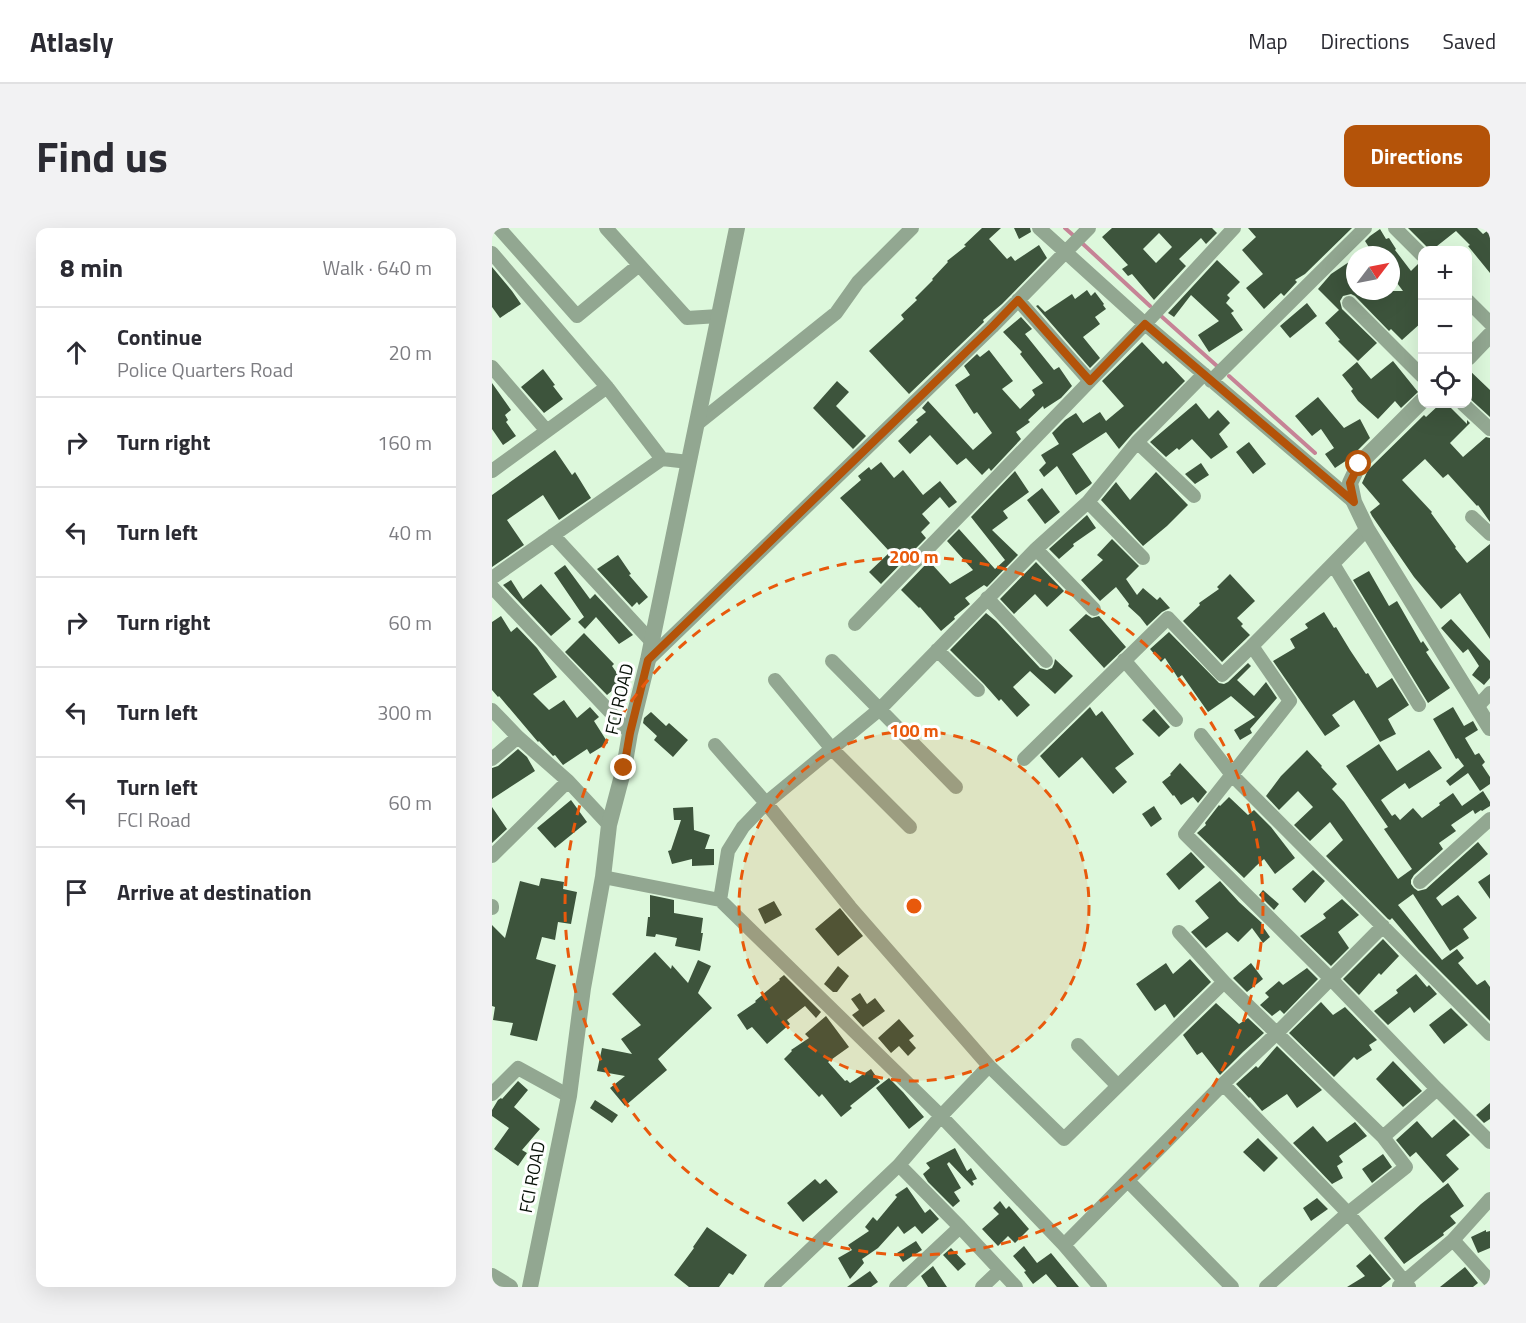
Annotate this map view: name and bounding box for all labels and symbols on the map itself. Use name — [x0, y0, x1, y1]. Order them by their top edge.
north arrow — [1346, 246, 1400, 300]
route start — [1345, 450, 1371, 476]
text: 200 m — [889, 543, 939, 570]
street label: FCI ROAD — [598, 661, 640, 737]
text: 100 m — [889, 717, 939, 744]
route end — [610, 754, 636, 780]
centre of rings — [904, 896, 924, 916]
street label: FCI ROAD — [512, 1139, 552, 1215]

